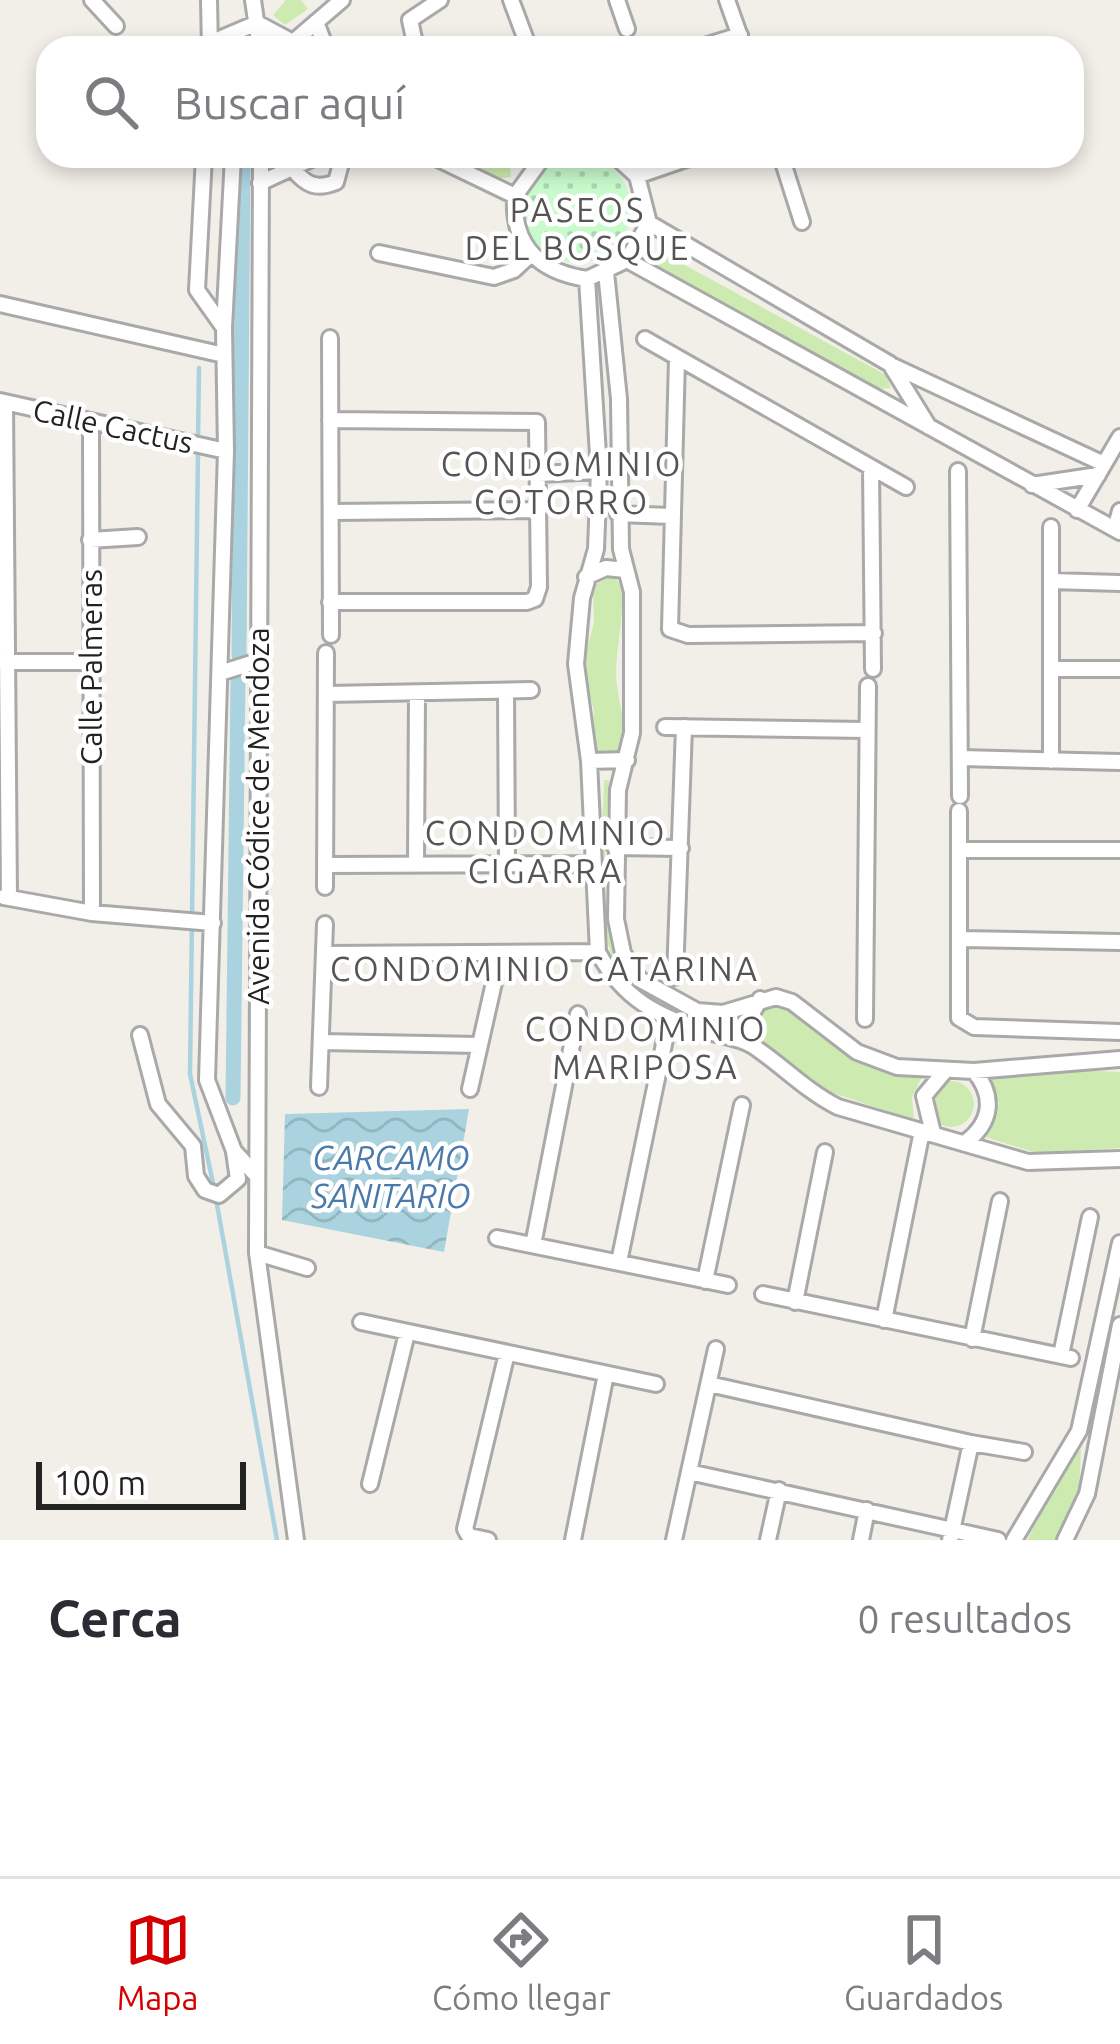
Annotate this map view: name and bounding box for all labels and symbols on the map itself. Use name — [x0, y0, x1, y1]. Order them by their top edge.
district label: PASEOS DEL BOSQUE — [465, 191, 691, 266]
street label: Calle Cactus — [30, 392, 196, 460]
district label: CONDOMINIO COTORRO — [441, 445, 683, 520]
street label: Calle Palmeras — [74, 569, 108, 765]
street label: Avenida Códice de Mendoza — [241, 627, 275, 1005]
district label: CONDOMINIO CIGARRA — [425, 814, 667, 889]
district label: CONDOMINIO CATARINA — [330, 950, 760, 987]
district label: CONDOMINIO MARIPOSA — [525, 1010, 767, 1085]
water label: CARCAMO SANITARIO — [311, 1139, 471, 1214]
scale bar — [36, 1456, 246, 1509]

